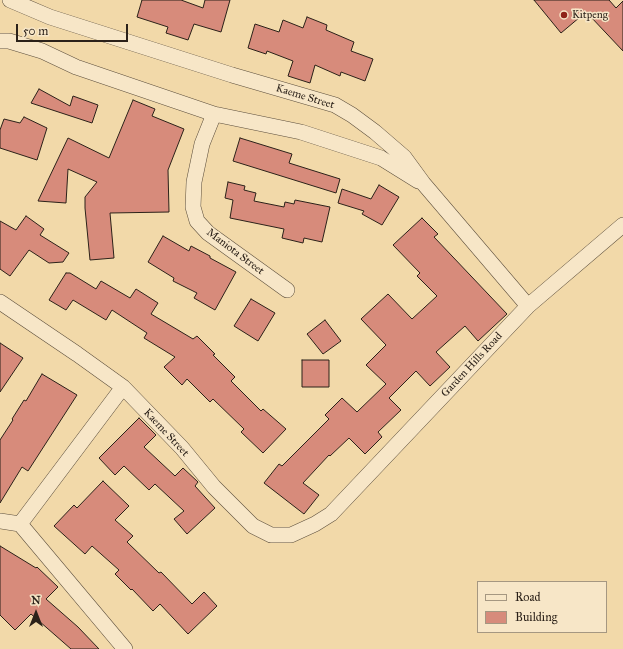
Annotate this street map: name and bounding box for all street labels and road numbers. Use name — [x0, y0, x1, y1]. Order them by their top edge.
street label: Kaeme Street — [274, 82, 336, 112]
street label: Maniota Street — [204, 226, 266, 278]
street label: Garden Hills Road — [439, 330, 505, 400]
street label: Kaeme Street — [141, 406, 191, 460]

